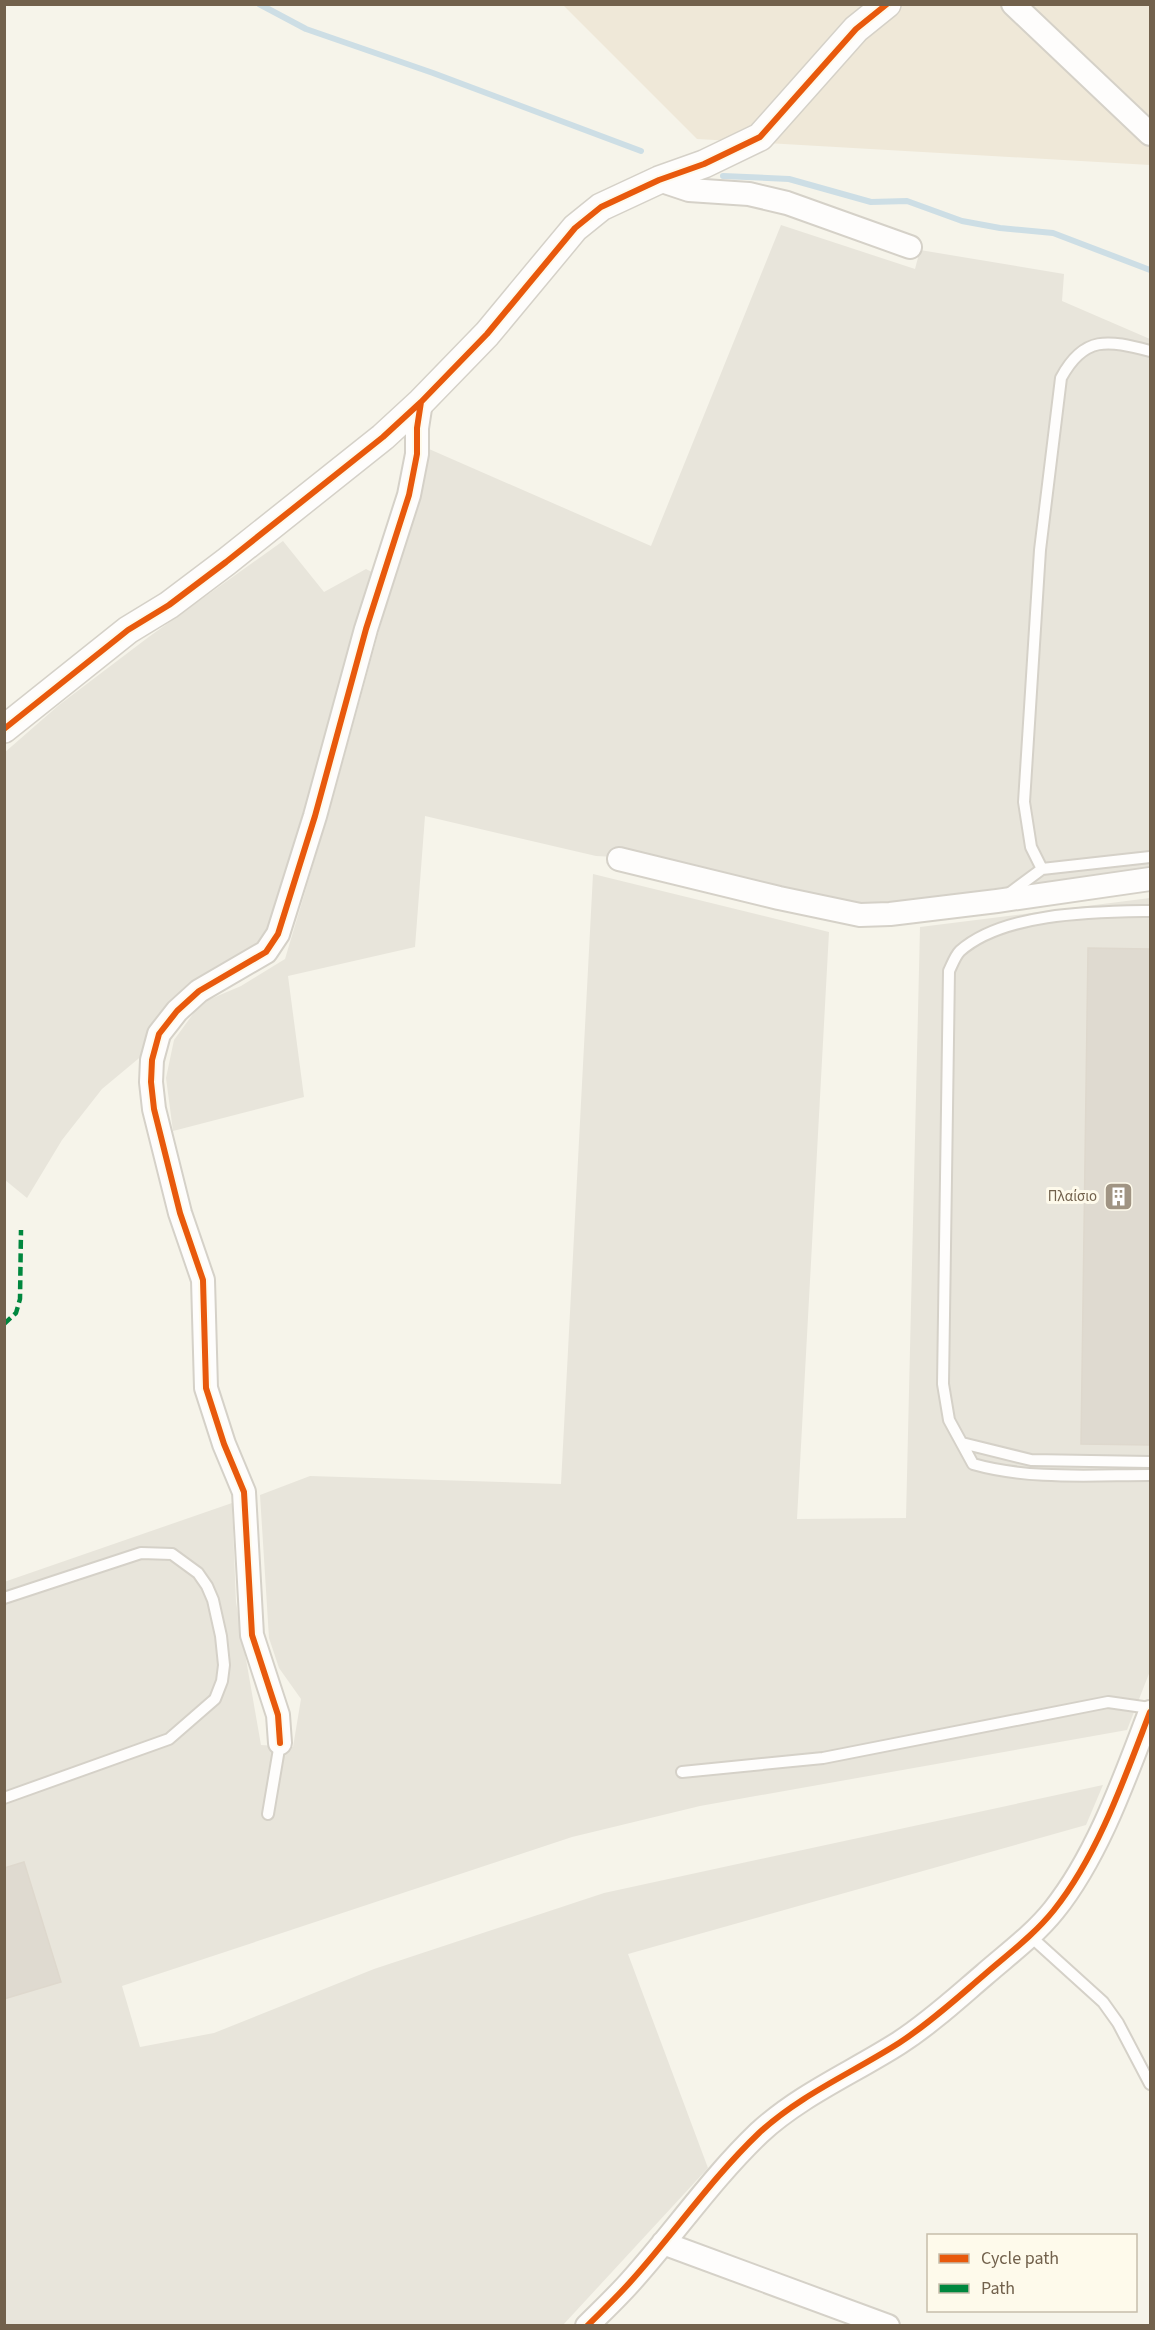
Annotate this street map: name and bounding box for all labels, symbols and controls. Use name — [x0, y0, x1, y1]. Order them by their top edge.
building icon: Πλαίσιο — [1102, 1180, 1134, 1212]
place label: Πλαίσιο — [1048, 1186, 1097, 1207]
legend — [927, 2234, 1137, 2312]
text: Cycle path — [981, 2246, 1059, 2271]
text: Path — [981, 2276, 1015, 2301]

